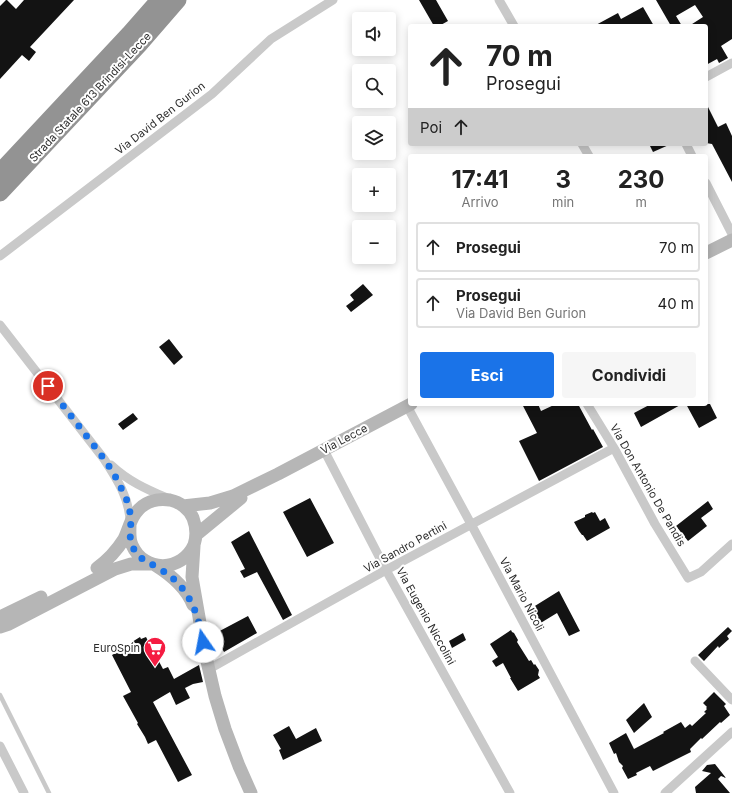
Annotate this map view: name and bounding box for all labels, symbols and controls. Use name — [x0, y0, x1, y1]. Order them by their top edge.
map controls — [352, 12, 396, 264]
button: sound — [352, 12, 396, 56]
street label: Strada Statale 613 Brindisi-Lecce — [26, 29, 154, 165]
text: 70 m — [486, 39, 553, 73]
icon: ahead — [420, 40, 472, 92]
button: search — [352, 64, 396, 108]
text: Prosegui — [486, 73, 561, 94]
street label: Via David Ben Gurion — [112, 79, 208, 157]
button: layers — [352, 116, 396, 160]
icon: ahead — [450, 116, 472, 138]
text: Poi — [420, 118, 442, 137]
text: 17:41 — [451, 165, 509, 194]
text: 3 — [555, 165, 571, 194]
text: 230 — [618, 165, 665, 194]
button: + — [352, 168, 396, 212]
text: Arrivo — [461, 194, 499, 210]
text: min — [552, 194, 574, 210]
text: m — [635, 194, 647, 210]
button: − — [352, 220, 396, 264]
icon: ahead — [422, 236, 444, 258]
text: Prosegui — [456, 238, 521, 257]
text: 70 m — [659, 238, 694, 257]
text: Prosegui — [456, 286, 521, 305]
icon: ahead — [422, 292, 444, 314]
text: 40 m — [657, 294, 694, 313]
text: Via David Ben Gurion — [456, 305, 586, 321]
button: Esci — [420, 352, 554, 398]
button: Condividi — [562, 352, 696, 398]
pin — [31, 369, 65, 403]
icon: arrive — [37, 375, 59, 397]
street label: Via Lecce — [318, 421, 370, 457]
street label: Via Don Antonio De Pandis — [607, 421, 689, 549]
street label: Via Sandro Pertini — [361, 518, 449, 576]
street label: Via Mario Nicoli — [497, 555, 547, 633]
street label: Via Eugenio Niccolini — [393, 565, 459, 667]
position arrow — [182, 621, 224, 663]
supermarket icon: EuroSpin — [142, 635, 168, 668]
place label: EuroSpin — [93, 641, 140, 655]

